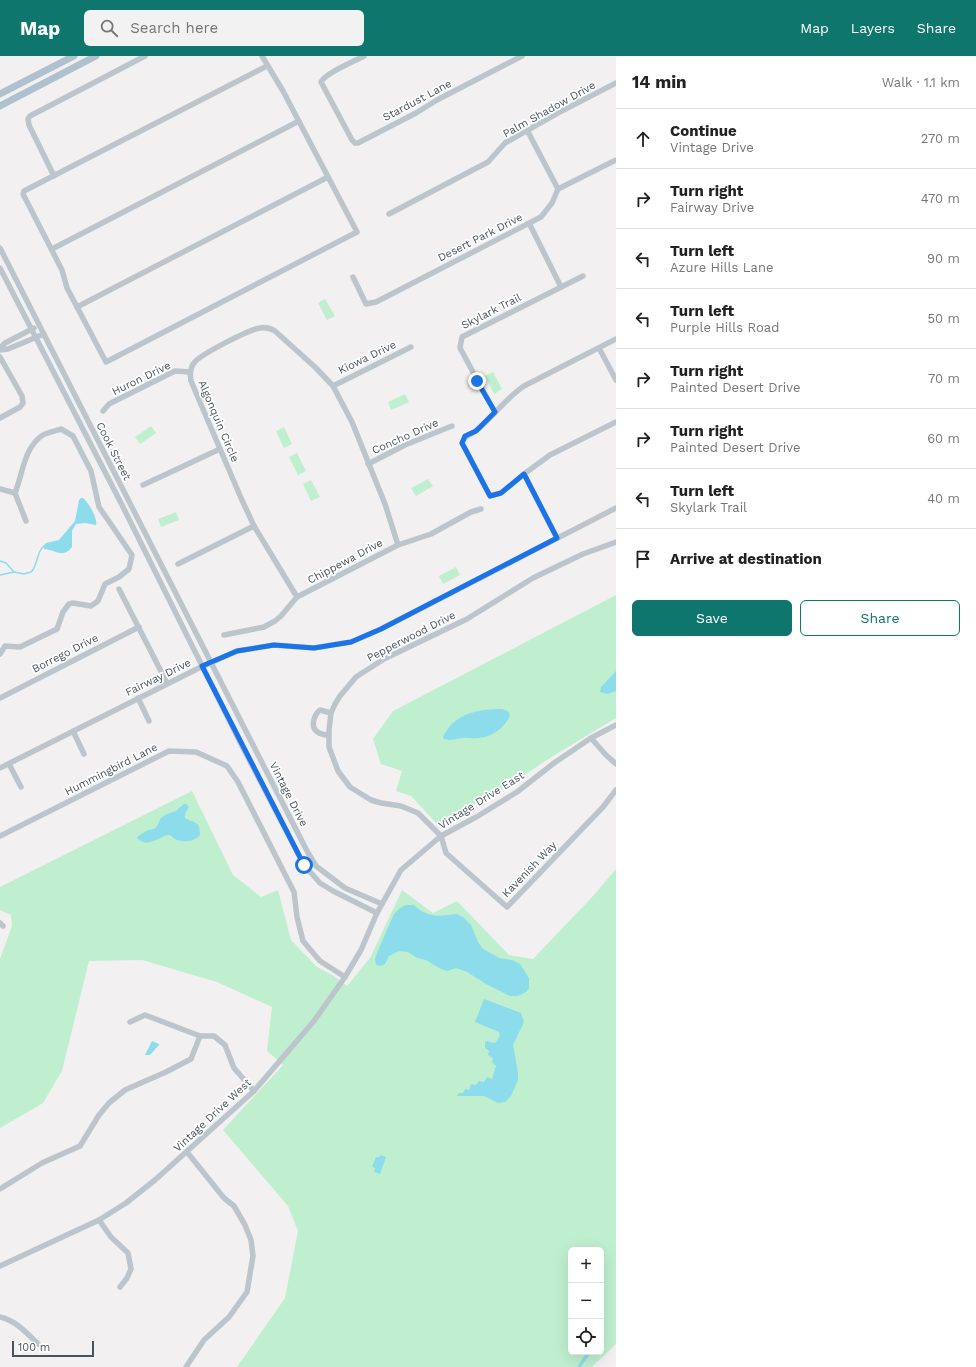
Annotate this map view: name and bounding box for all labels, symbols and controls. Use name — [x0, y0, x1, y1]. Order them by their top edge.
search box — [84, 10, 364, 46]
text: Map — [20, 17, 60, 40]
icon: search — [98, 17, 120, 39]
text: Search here — [130, 19, 218, 37]
text: Map — [800, 20, 829, 36]
text: Layers — [851, 20, 895, 36]
text: Share — [917, 20, 956, 36]
text: 14 min — [632, 72, 687, 92]
text: Walk · 1.1 km — [882, 75, 960, 90]
street label: Stardust Lane — [381, 77, 454, 124]
street label: Palm Shadow Drive — [501, 79, 598, 140]
text: Continue — [670, 122, 737, 140]
icon: ahead — [632, 128, 654, 150]
text: 270 m — [921, 131, 960, 146]
text: Vintage Drive — [670, 140, 754, 155]
text: Turn right — [670, 182, 743, 200]
icon: right — [632, 188, 654, 210]
text: 470 m — [921, 191, 960, 206]
text: Fairway Drive — [670, 200, 754, 215]
street label: Desert Park Drive — [436, 210, 525, 264]
text: Turn left — [670, 242, 734, 260]
icon: left — [632, 248, 654, 270]
text: 90 m — [927, 251, 960, 266]
text: Azure Hills Lane — [670, 260, 774, 275]
street label: Skylark Trail — [459, 291, 524, 332]
text: Turn left — [670, 302, 734, 320]
icon: left — [632, 308, 654, 330]
text: 50 m — [928, 311, 960, 326]
text: Purple Hills Road — [670, 320, 779, 335]
street label: Kiowa Drive — [336, 338, 398, 377]
street label: Huron Drive — [110, 359, 173, 398]
text: Turn right — [670, 362, 743, 380]
icon: right — [632, 368, 654, 390]
text: 70 m — [928, 371, 960, 386]
route end — [468, 372, 486, 390]
street label: Algonquin Circle — [195, 378, 242, 464]
text: Painted Desert Drive — [670, 380, 801, 395]
street label: Concho Drive — [370, 416, 441, 457]
street label: Cook Street — [93, 420, 134, 483]
text: Turn right — [670, 422, 743, 440]
icon: right — [632, 428, 654, 450]
text: 60 m — [927, 431, 960, 446]
text: Painted Desert Drive — [670, 440, 801, 455]
text: Turn left — [670, 482, 734, 500]
icon: left — [632, 488, 654, 510]
text: 40 m — [927, 491, 960, 506]
text: Skylark Trail — [670, 500, 747, 515]
street label: Chippewa Drive — [305, 536, 385, 587]
icon: arrive — [632, 548, 654, 570]
text: Arrive at destination — [670, 550, 822, 568]
button: Save — [632, 600, 792, 636]
button: Share — [800, 600, 960, 636]
street label: Pepperwood Drive — [365, 608, 458, 664]
street label: Borrego Drive — [30, 631, 100, 676]
street label: Fairway Drive — [123, 656, 193, 699]
street label: Hummingbird Lane — [63, 740, 160, 798]
street label: Vintage Drive — [267, 760, 310, 829]
street label: Vintage Drive East — [436, 769, 527, 832]
street label: Kavenish Way — [499, 838, 560, 900]
route start — [295, 856, 313, 874]
street label: Vintage Drive West — [171, 1076, 254, 1155]
map controls — [568, 1247, 604, 1355]
button: + — [568, 1247, 604, 1283]
button: − — [568, 1283, 604, 1319]
button: locate — [568, 1319, 604, 1355]
scale bar — [12, 1339, 94, 1358]
text: 100 m — [18, 1341, 50, 1354]

